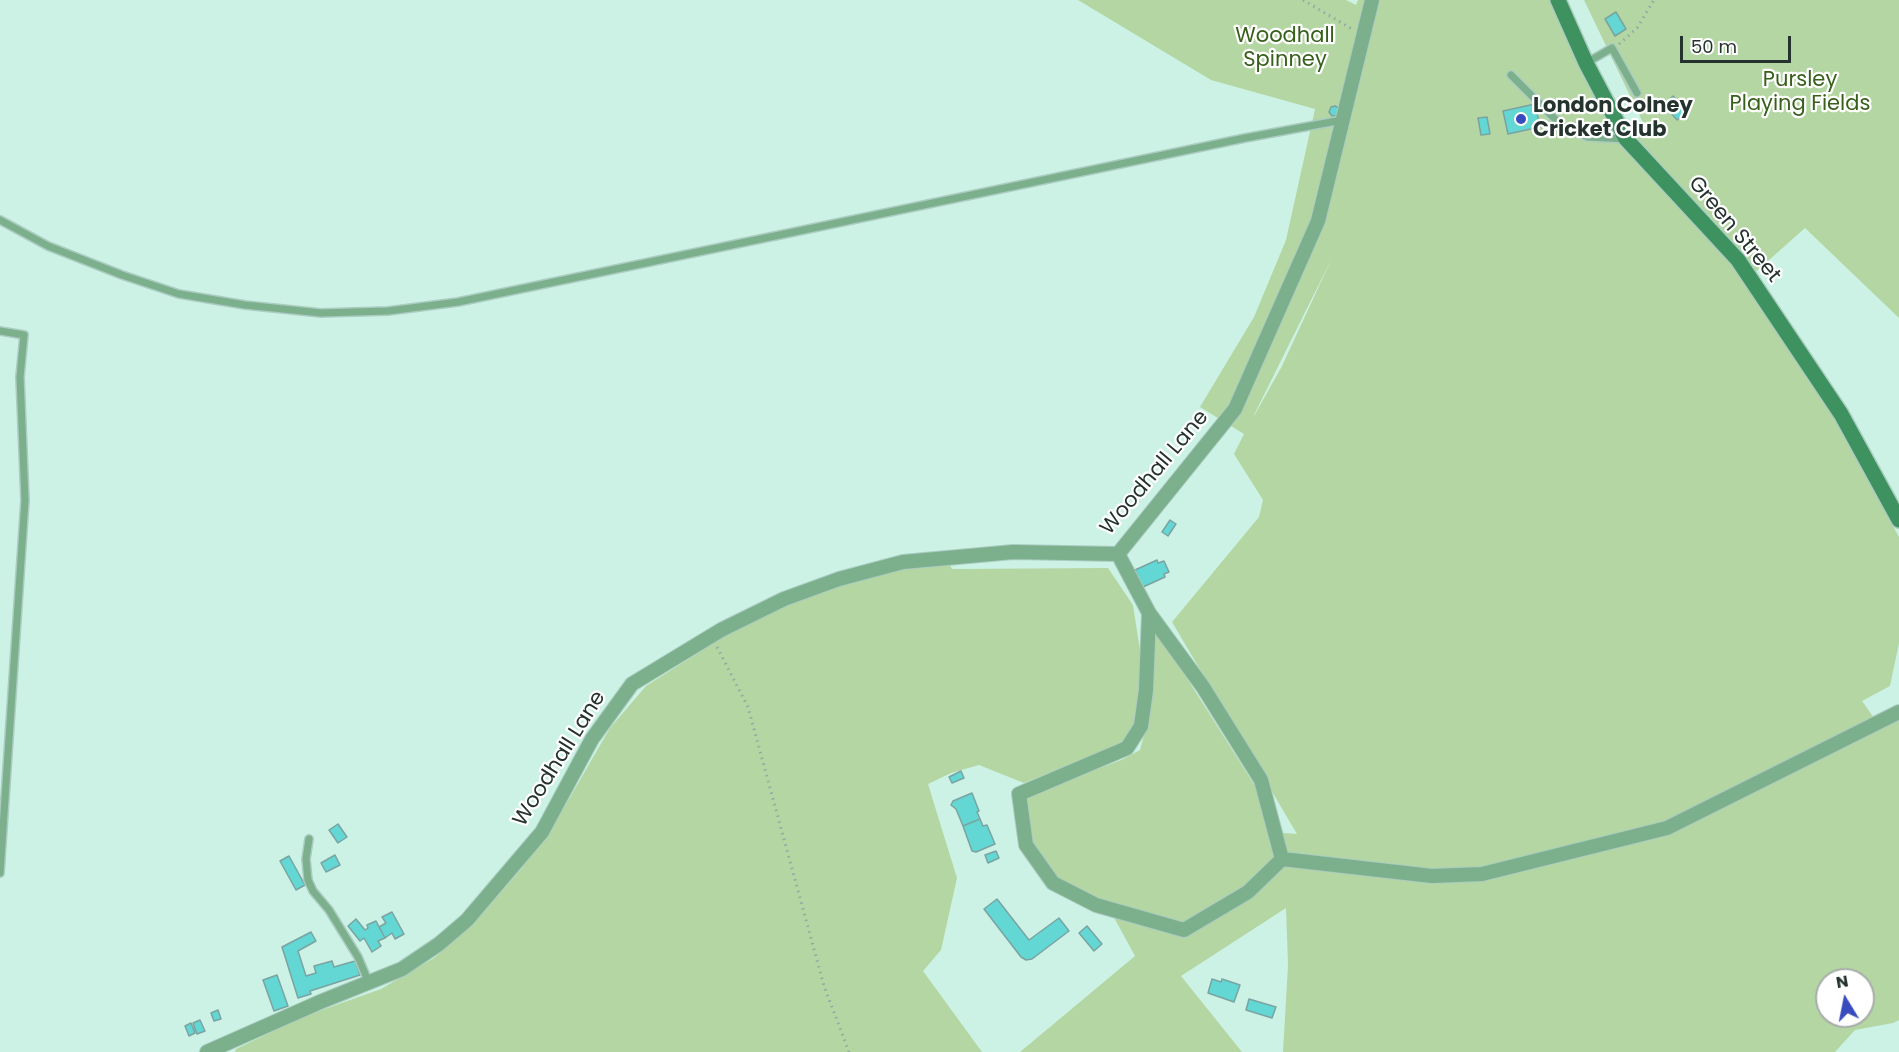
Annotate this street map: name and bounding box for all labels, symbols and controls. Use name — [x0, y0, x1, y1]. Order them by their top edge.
park label: Woodhall Spinney — [1235, 24, 1335, 74]
scale bar — [1683, 24, 1794, 62]
text: 50 m — [1691, 34, 1737, 59]
park label: Pursley Playing Fields — [1730, 68, 1870, 118]
place label: London Colney Cricket Club — [1533, 94, 1693, 144]
marker: London Colney Cricket Club — [1514, 112, 1528, 126]
street label: Green Street — [1682, 172, 1786, 288]
street label: Woodhall Lane — [1096, 406, 1214, 540]
street label: Woodhall Lane — [508, 687, 612, 831]
north arrow — [1815, 968, 1875, 1028]
text: N — [1834, 969, 1850, 994]

